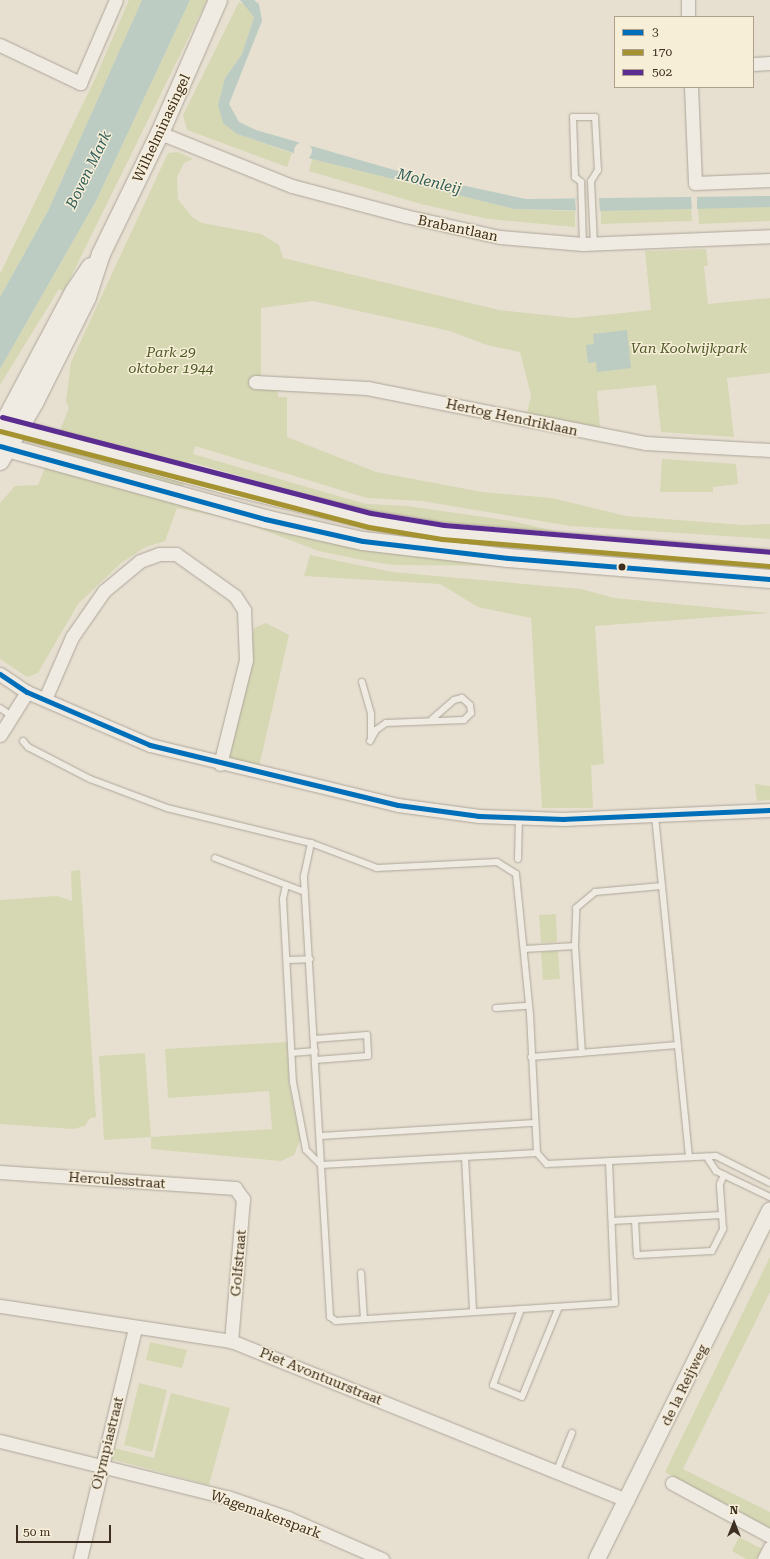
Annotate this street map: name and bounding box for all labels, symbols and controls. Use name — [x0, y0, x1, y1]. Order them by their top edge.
legend — [614, 16, 754, 88]
text: 3 — [652, 25, 659, 39]
text: 170 — [652, 45, 672, 59]
text: 502 — [652, 65, 672, 79]
street label: Wilhelminasingel — [129, 71, 193, 185]
water label: Boven Mark — [63, 128, 115, 212]
water label: Molenleij — [395, 165, 463, 199]
street label: Brabantlaan — [416, 211, 500, 245]
park label: Van Koolwijkpark — [631, 340, 747, 356]
park label: Park 29 oktober 1944 — [128, 344, 214, 376]
street label: Hertog Hendriklaan — [444, 395, 580, 439]
unlabelled marker — [617, 562, 627, 572]
street label: Herculesstraat — [68, 1168, 166, 1192]
street label: Golfstraat — [227, 1229, 249, 1297]
street label: de la Reijweg — [657, 1342, 711, 1428]
street label: Piet Avontuurstraat — [257, 1344, 385, 1408]
street label: Olympiastraat — [87, 1395, 127, 1491]
street label: Wagemakerspark — [208, 1486, 324, 1542]
north arrow — [714, 1503, 754, 1543]
text: N — [730, 1504, 738, 1517]
scale bar — [18, 1517, 113, 1543]
text: 50 m — [23, 1525, 50, 1539]

